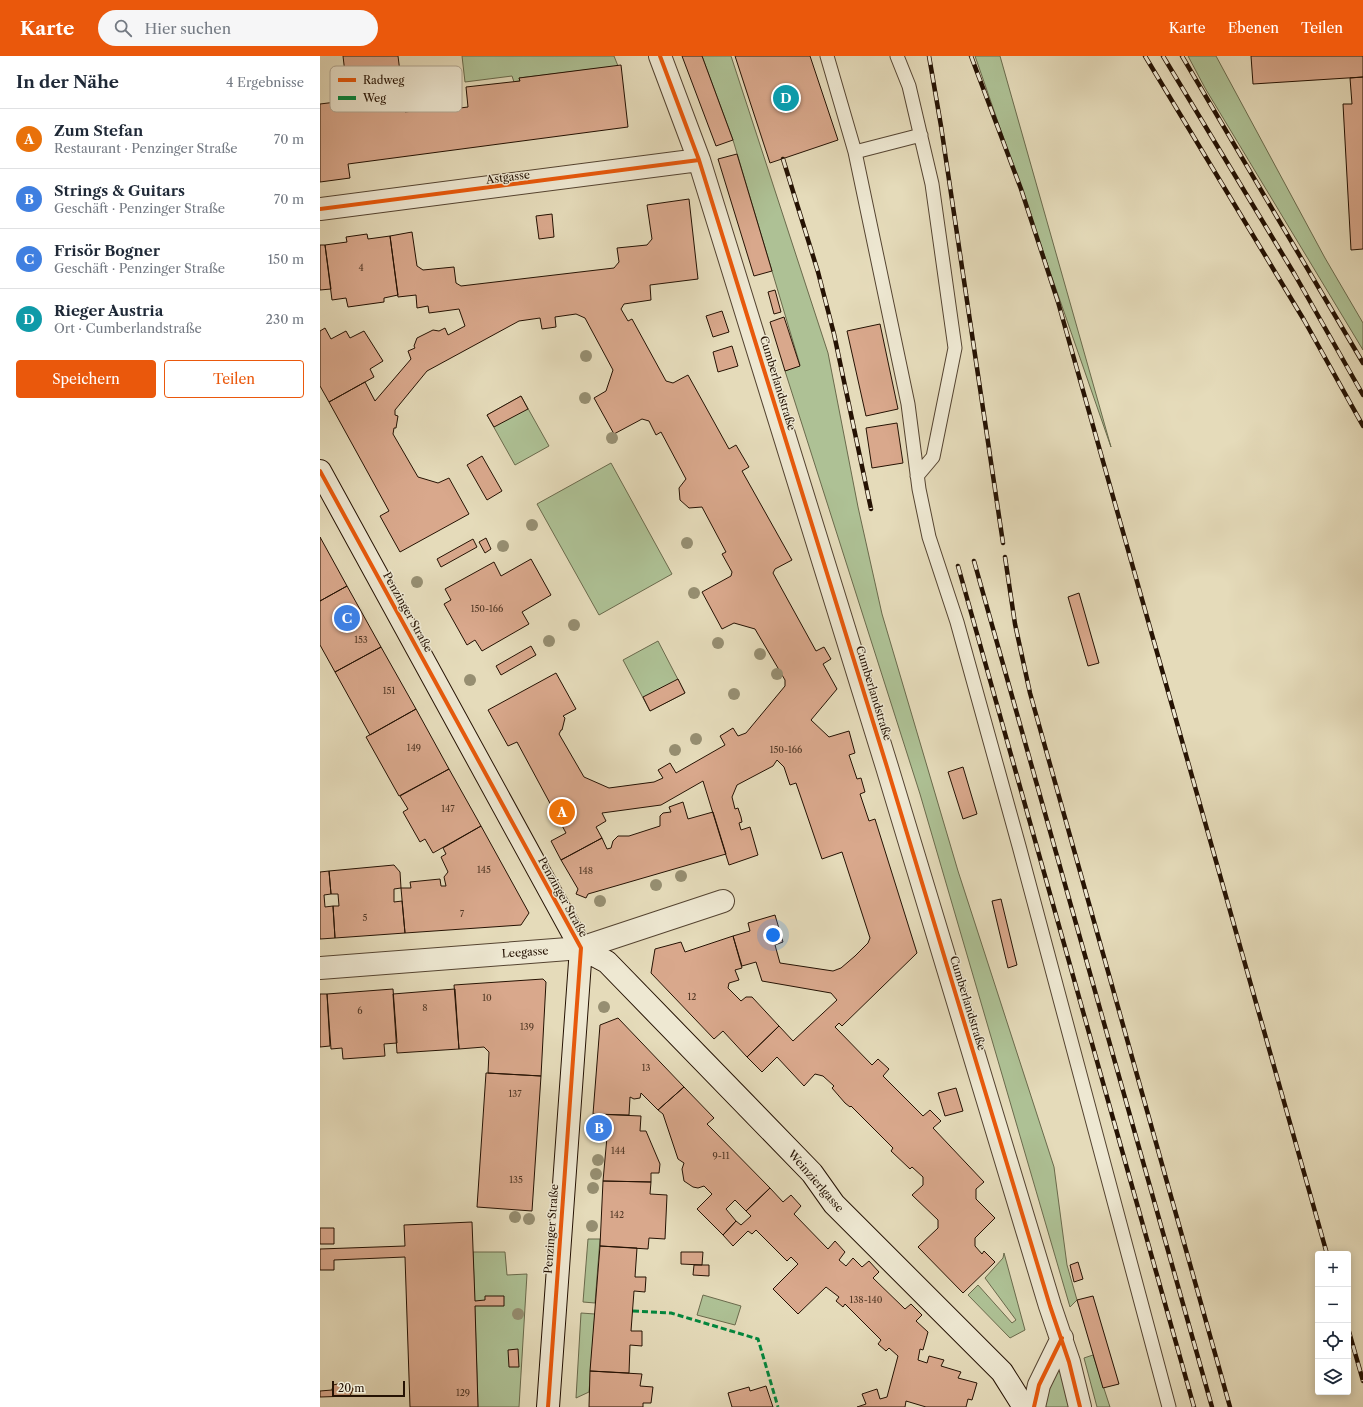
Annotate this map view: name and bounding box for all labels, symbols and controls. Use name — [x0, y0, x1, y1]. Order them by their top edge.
search box — [98, 10, 378, 46]
text: Karte — [20, 17, 74, 40]
icon: search — [112, 17, 134, 39]
text: Hier suchen — [144, 19, 231, 38]
text: Karte — [1169, 19, 1206, 37]
text: Ebenen — [1228, 19, 1279, 37]
text: Teilen — [1301, 19, 1343, 37]
legend — [330, 66, 462, 112]
text: In der Nähe — [16, 72, 119, 92]
text: Radweg — [363, 73, 404, 87]
text: 4 Ergebnisse — [226, 74, 304, 90]
pin: D — [773, 83, 799, 113]
text: Weg — [362, 91, 386, 105]
text: Zum Stefan — [54, 121, 143, 140]
text: A — [24, 131, 34, 147]
text: 70 m — [274, 131, 304, 147]
text: Restaurant · Penzinger Straße — [54, 140, 238, 156]
street label: Astgasse — [484, 167, 531, 187]
text: Strings & Guitars — [54, 181, 185, 200]
text: B — [24, 191, 34, 207]
text: 70 m — [274, 191, 304, 207]
text: Geschäft · Penzinger Straße — [54, 200, 225, 216]
text: Frisör Bogner — [54, 241, 160, 260]
text: C — [24, 251, 34, 267]
text: 150 m — [268, 251, 304, 267]
text: Geschäft · Penzinger Straße — [54, 260, 225, 276]
house number: 4 — [358, 262, 364, 273]
text: Rieger Austria — [54, 301, 163, 320]
text: D — [23, 311, 35, 327]
text: 230 m — [266, 311, 304, 327]
text: Ort · Cumberlandstraße — [54, 320, 202, 336]
street label: Cumberlandstraße — [757, 334, 799, 432]
button: Speichern — [16, 360, 156, 398]
button: Teilen — [164, 360, 304, 398]
street label: Penzinger Straße — [380, 569, 436, 655]
pin: C — [334, 603, 360, 633]
house number: 150-166 — [471, 603, 503, 614]
house number: 153 — [354, 634, 368, 645]
street label: Cumberlandstraße — [853, 644, 895, 742]
house number: 151 — [383, 685, 395, 696]
house number: 149 — [407, 742, 421, 753]
house number: 150-166 — [770, 744, 802, 755]
pin: A — [549, 797, 575, 827]
house number: 147 — [441, 803, 455, 814]
street label: Penzinger Straße — [535, 854, 591, 940]
house number: 145 — [477, 864, 491, 875]
house number: 148 — [579, 865, 593, 876]
house number: 7 — [460, 908, 465, 919]
house number: 5 — [363, 912, 368, 923]
your location — [763, 925, 783, 945]
street label: Leegasse — [501, 943, 549, 961]
street label: Cumberlandstraße — [947, 954, 989, 1052]
house number: 12 — [688, 991, 696, 1002]
house number: 10 — [482, 992, 492, 1003]
house number: 8 — [422, 1002, 428, 1013]
house number: 6 — [357, 1005, 363, 1016]
house number: 139 — [520, 1021, 534, 1032]
house number: 13 — [642, 1062, 650, 1073]
house number: 137 — [508, 1088, 522, 1099]
pin: B — [586, 1113, 612, 1143]
house number: 144 — [611, 1145, 625, 1156]
street label: Weinzierlgasse — [785, 1146, 847, 1215]
house number: 9-11 — [713, 1150, 730, 1161]
house number: 135 — [509, 1174, 523, 1185]
street label: Penzinger Straße — [541, 1184, 561, 1274]
house number: 142 — [610, 1209, 624, 1220]
map controls — [1315, 1251, 1351, 1395]
button: + — [1315, 1251, 1351, 1287]
button: − — [1315, 1287, 1351, 1323]
house number: 138-140 — [850, 1294, 883, 1305]
button: locate — [1315, 1323, 1351, 1359]
button: layers — [1315, 1359, 1351, 1395]
scale bar — [332, 1379, 405, 1398]
text: 20 m — [338, 1381, 364, 1395]
house number: 129 — [456, 1387, 470, 1398]

